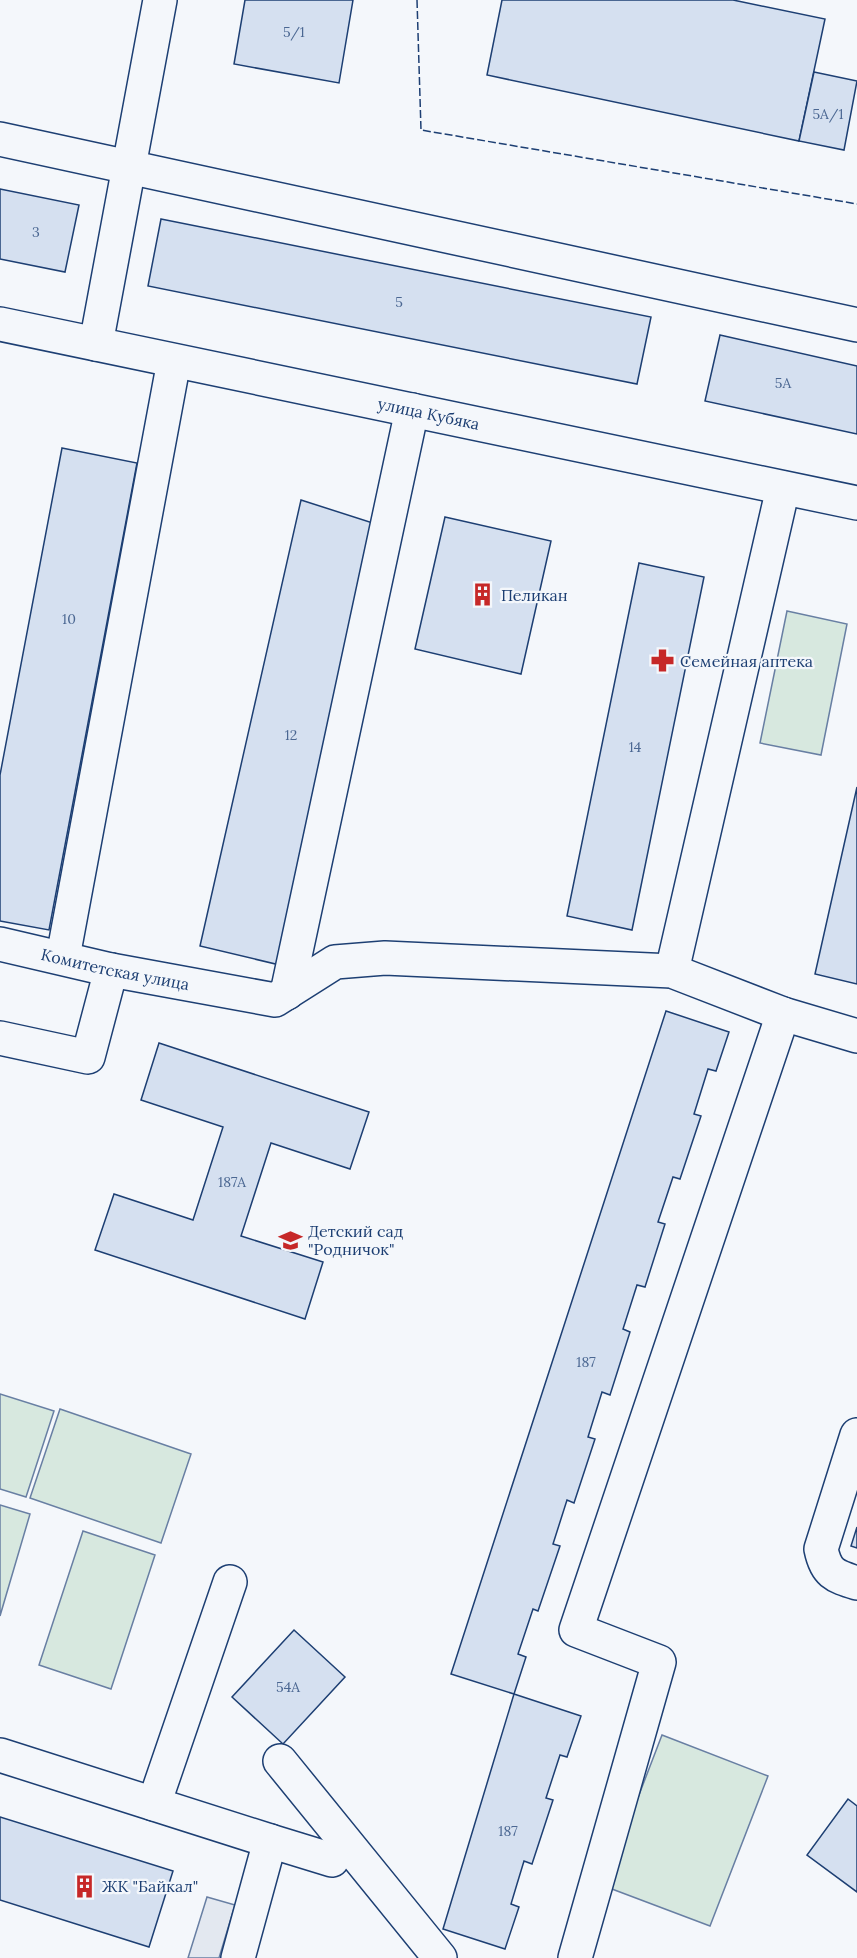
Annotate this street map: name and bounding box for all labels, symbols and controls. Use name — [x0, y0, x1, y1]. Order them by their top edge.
house number: 5/1 — [283, 23, 305, 41]
house number: 5А/1 — [812, 105, 844, 123]
house number: 3 — [32, 223, 40, 241]
house number: 5 — [395, 293, 403, 311]
house number: 5А — [775, 374, 791, 392]
street label: улица Кубяка — [376, 393, 481, 434]
building icon: Пеликан — [470, 582, 496, 608]
place label: Пеликан — [501, 585, 568, 605]
house number: 10 — [62, 610, 76, 628]
pharmacy icon: Семейная аптека — [649, 648, 675, 674]
place label: Семейная аптека — [680, 651, 813, 671]
house number: 12 — [285, 726, 297, 744]
house number: 14 — [629, 738, 642, 756]
street label: Комитетская улица — [39, 944, 191, 994]
house number: 187А — [218, 1173, 246, 1191]
place label: Детский сад "Родничок" — [308, 1221, 404, 1259]
school or university icon: Детский сад "Родничок" — [277, 1227, 303, 1253]
house number: 187 — [576, 1353, 596, 1371]
house number: 54А — [276, 1678, 300, 1696]
house number: 187 — [498, 1822, 518, 1840]
building icon: ЖК "Байкал" — [71, 1873, 97, 1899]
place label: ЖК "Байкал" — [102, 1876, 198, 1896]

